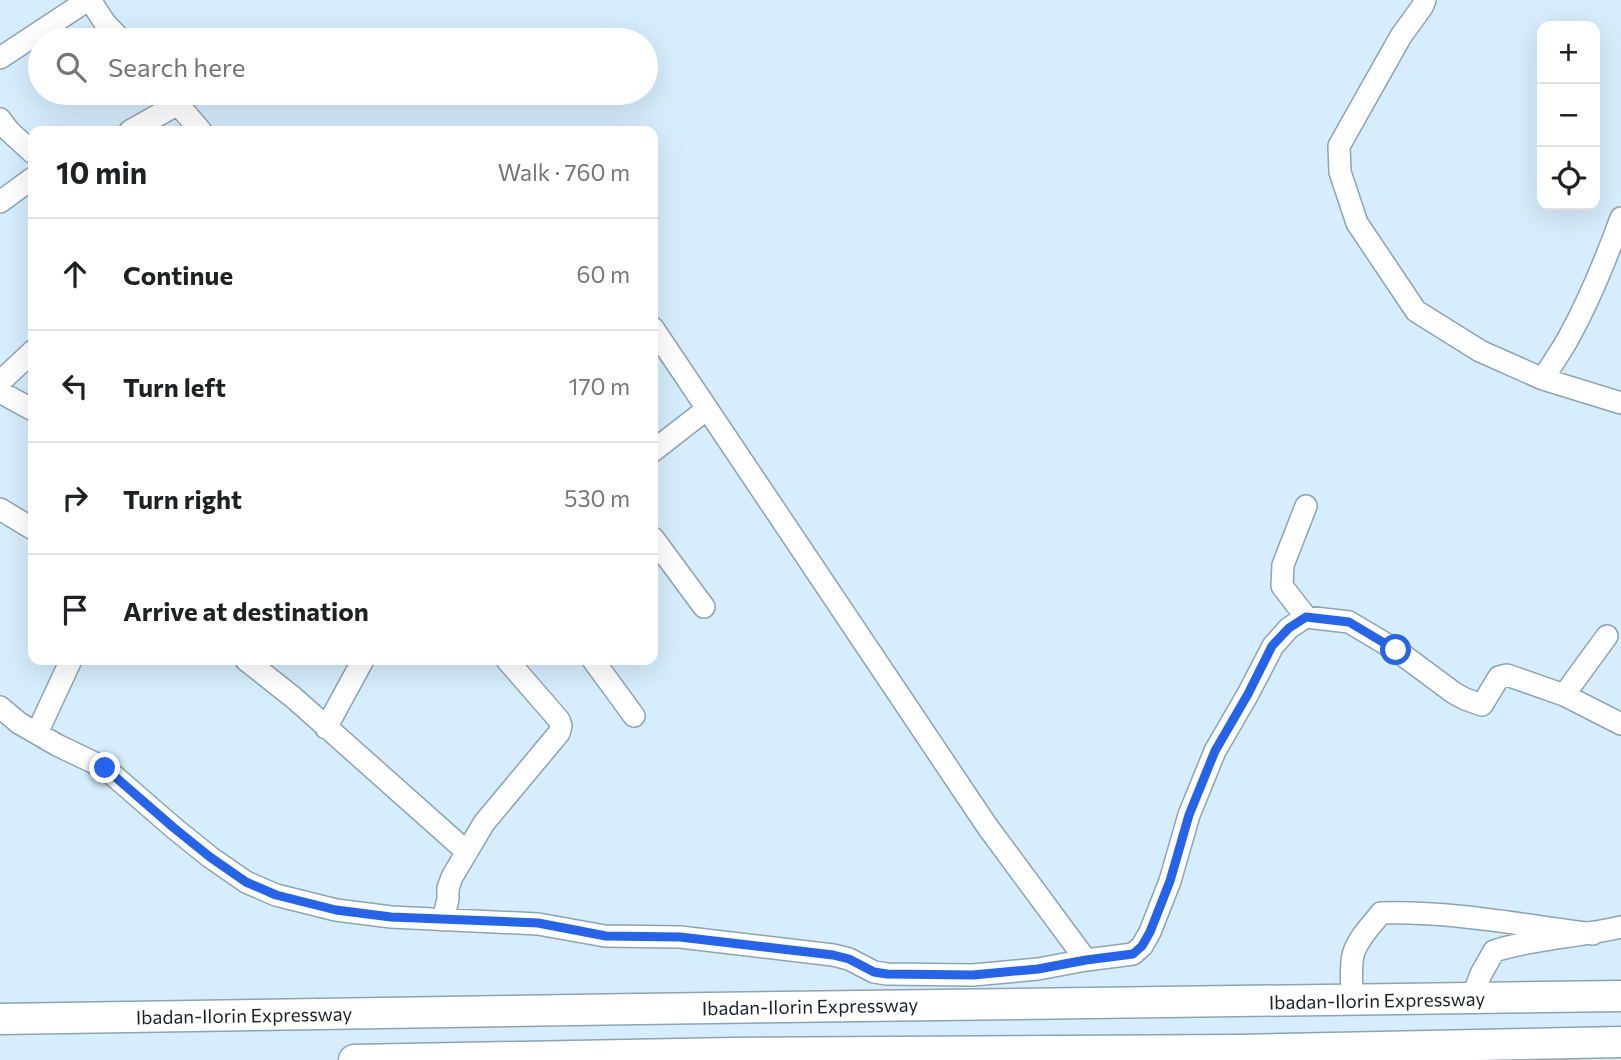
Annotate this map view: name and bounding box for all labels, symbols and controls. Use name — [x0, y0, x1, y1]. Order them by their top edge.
map controls — [1537, 21, 1600, 210]
button: + — [1537, 21, 1600, 84]
search box — [28, 28, 658, 105]
icon: search — [52, 48, 90, 86]
text: Search here — [108, 51, 246, 82]
button: − — [1537, 84, 1600, 147]
button: locate — [1537, 147, 1600, 210]
text: 10 min — [56, 153, 147, 190]
text: Walk · 760 m — [498, 158, 630, 186]
icon: ahead — [56, 255, 94, 293]
text: Continue — [123, 259, 233, 290]
text: 60 m — [577, 260, 630, 288]
icon: left — [56, 367, 94, 405]
text: Turn left — [123, 371, 226, 402]
text: 170 m — [569, 372, 630, 400]
icon: right — [56, 479, 94, 517]
text: Turn right — [123, 483, 242, 514]
text: 530 m — [564, 484, 630, 512]
icon: arrive — [56, 591, 94, 629]
text: Arrive at destination — [123, 595, 369, 626]
route start — [1380, 634, 1411, 665]
route end — [89, 752, 120, 783]
street label: Ibadan-Ilorin Expressway — [1269, 987, 1486, 1013]
street label: Ibadan-Ilorin Expressway — [702, 993, 919, 1019]
street label: Ibadan-Ilorin Expressway — [136, 1002, 353, 1028]

